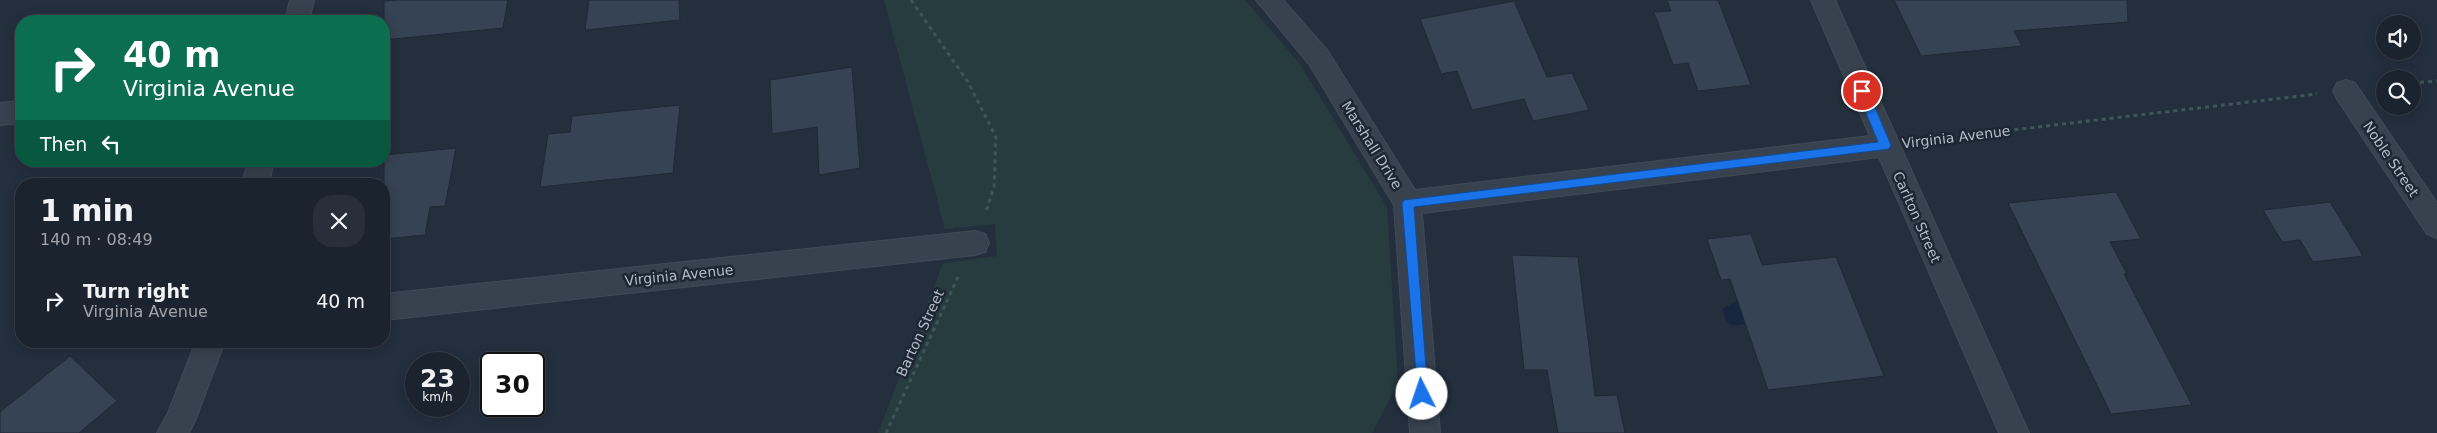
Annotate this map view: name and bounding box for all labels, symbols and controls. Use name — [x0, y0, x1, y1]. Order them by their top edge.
map controls — [2376, 15, 2421, 115]
button: sound — [2376, 15, 2421, 60]
icon: right — [40, 35, 105, 100]
text: 40 m — [123, 35, 220, 75]
pin — [1841, 70, 1883, 112]
button: search — [2376, 70, 2421, 115]
text: Virginia Avenue — [123, 76, 295, 101]
icon: arrive — [1848, 77, 1876, 105]
street label: Marshall Drive — [1339, 98, 1405, 192]
street label: Noble Street — [2360, 118, 2422, 200]
street label: Virginia Avenue — [1901, 122, 2011, 152]
icon: left — [97, 130, 125, 158]
text: Then — [40, 133, 87, 155]
street label: Carlton Street — [1890, 169, 1944, 265]
text: 1 min — [40, 193, 134, 228]
button: close — [313, 195, 365, 247]
text: 140 m · 08:49 — [40, 230, 153, 249]
street label: Virginia Avenue — [624, 261, 734, 289]
text: Turn right — [83, 280, 189, 302]
icon: right — [40, 287, 68, 315]
street label: Barton Street — [893, 287, 947, 379]
text: 40 m — [316, 290, 365, 312]
text: Virginia Avenue — [83, 302, 208, 321]
speed limit sign: 30 — [480, 352, 545, 417]
text: 23 — [420, 364, 455, 393]
position arrow — [1395, 367, 1447, 419]
text: km/h — [422, 390, 453, 404]

